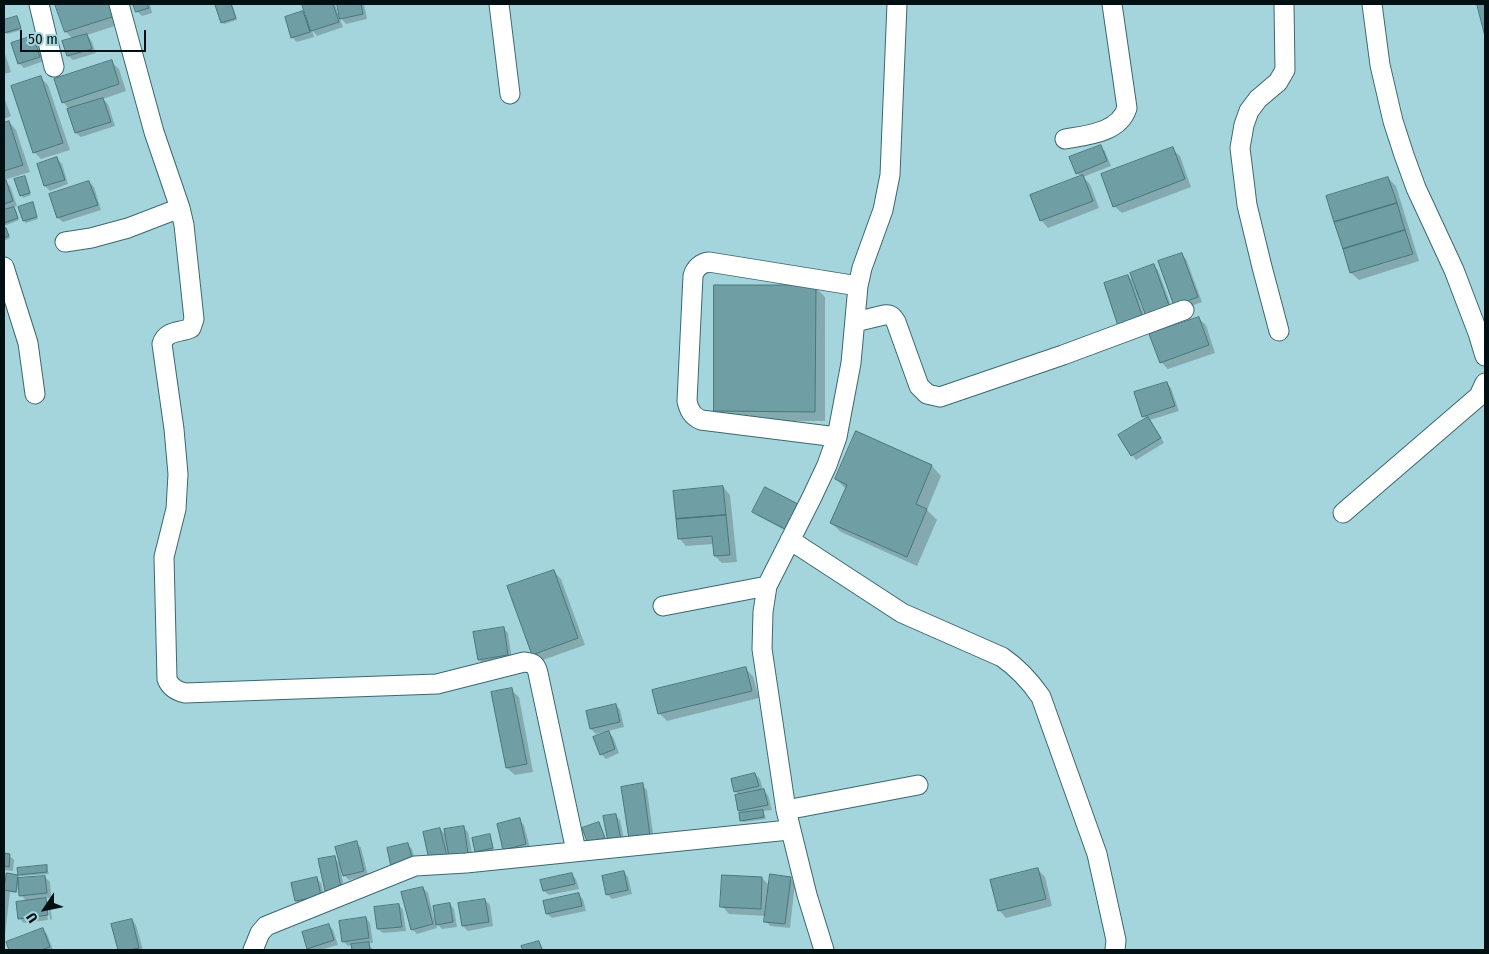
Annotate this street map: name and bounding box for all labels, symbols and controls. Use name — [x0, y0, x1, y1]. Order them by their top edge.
scale bar — [22, 20, 149, 52]
text: 50 m — [28, 30, 58, 48]
north arrow — [20, 884, 70, 934]
text: U — [23, 910, 41, 926]

